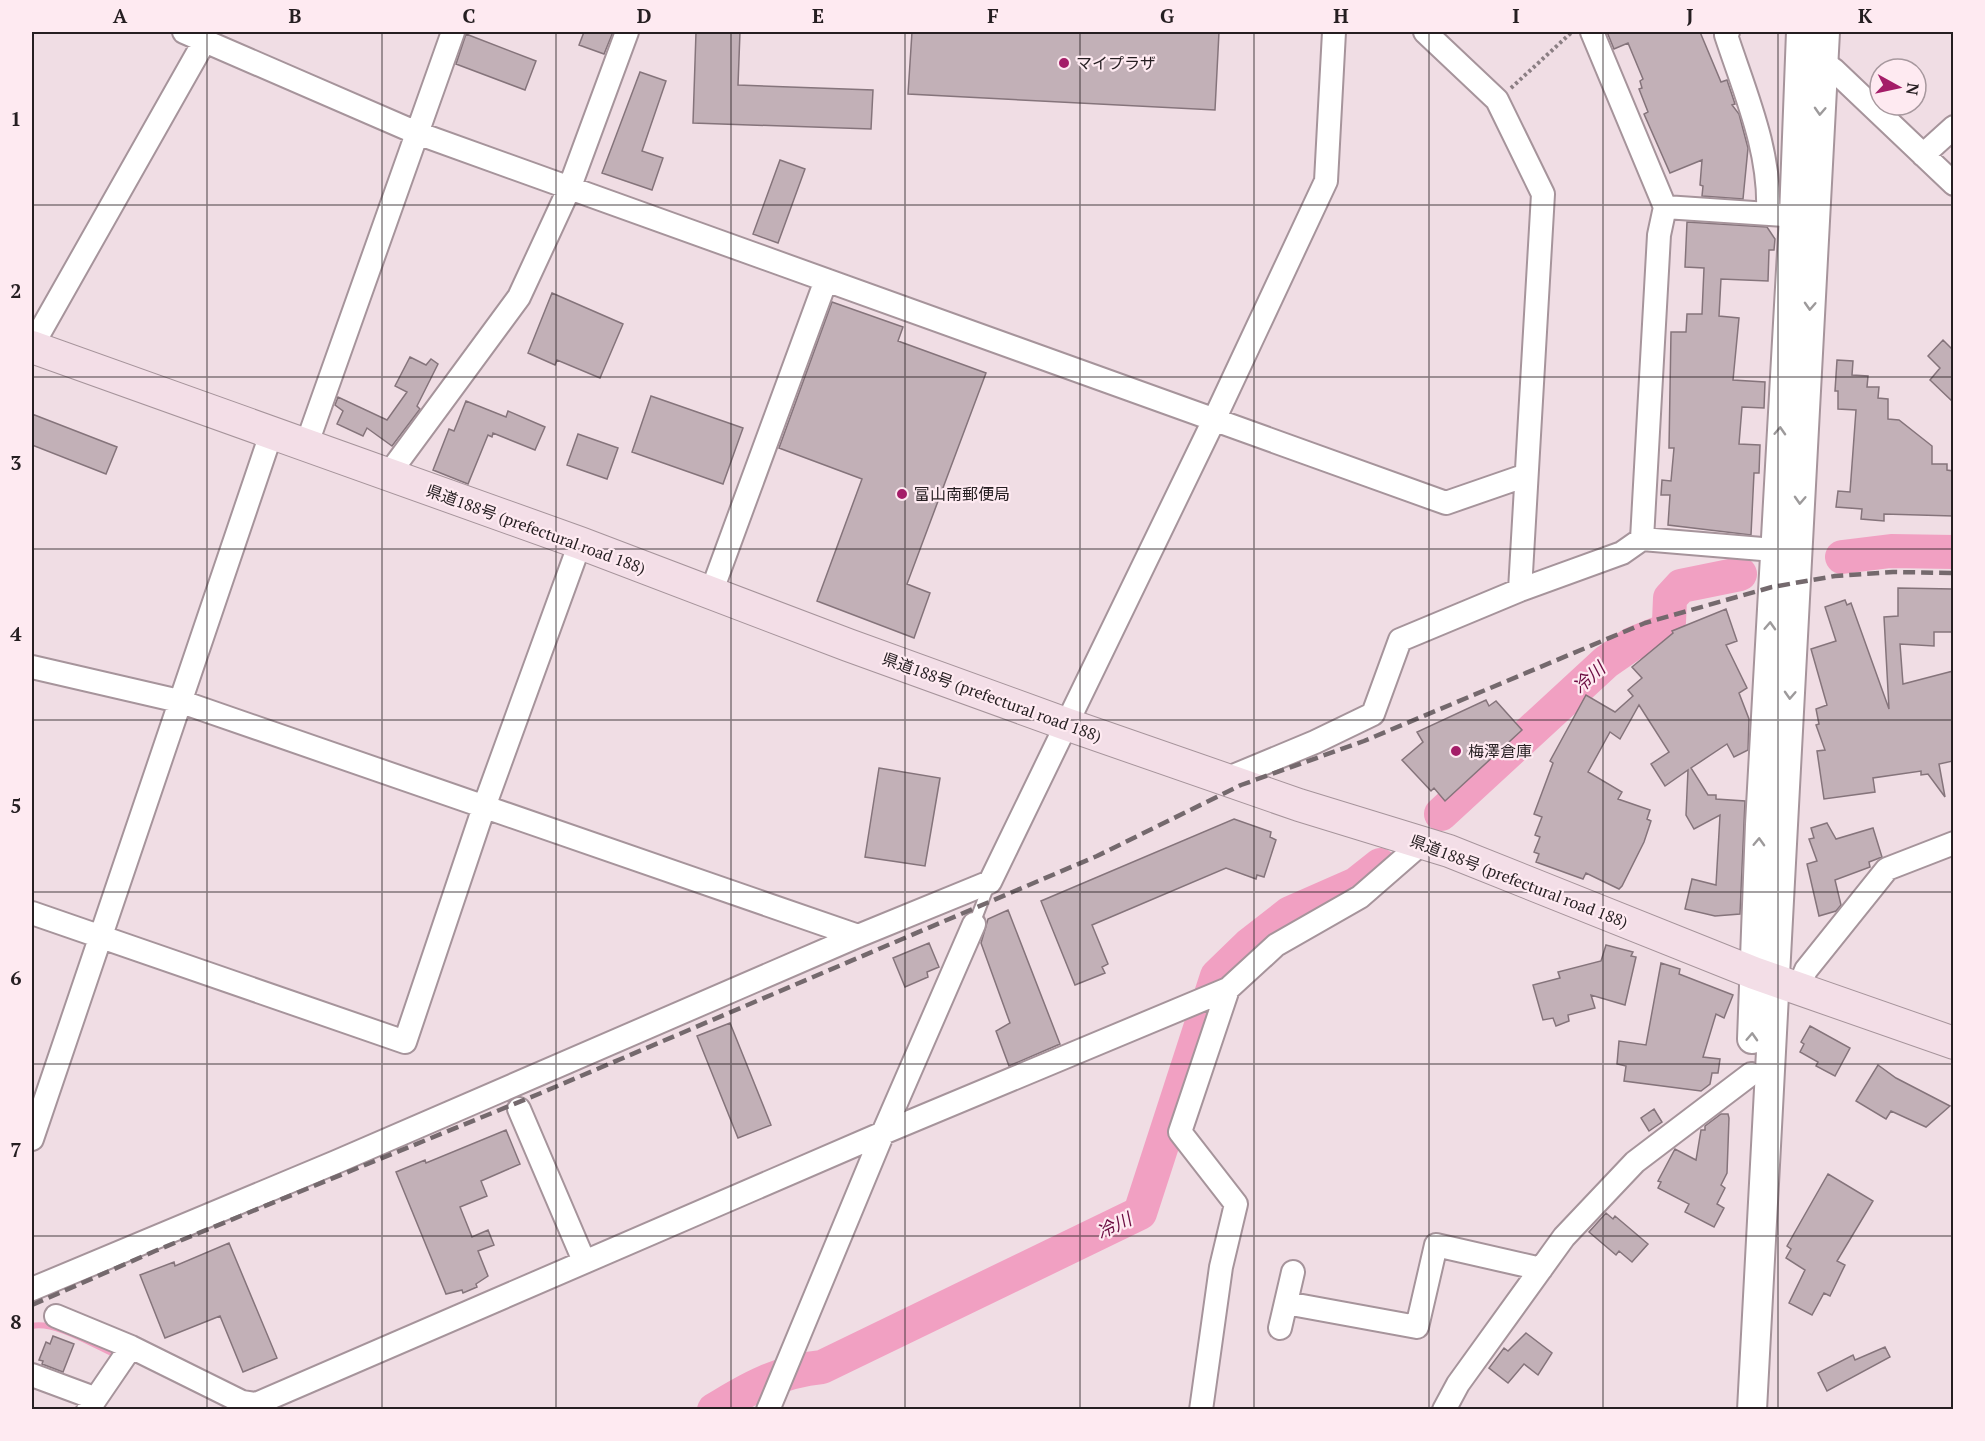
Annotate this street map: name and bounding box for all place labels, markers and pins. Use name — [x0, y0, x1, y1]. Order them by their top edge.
place label: マイプラザ — [1076, 52, 1156, 74]
marker: マイプラザ — [1057, 56, 1071, 70]
place label: 富山南郵便局 — [914, 483, 1010, 505]
marker: 富山南郵便局 — [895, 487, 909, 501]
place label: 梅澤倉庫 — [1468, 740, 1532, 762]
marker: 梅澤倉庫 — [1449, 744, 1463, 758]

